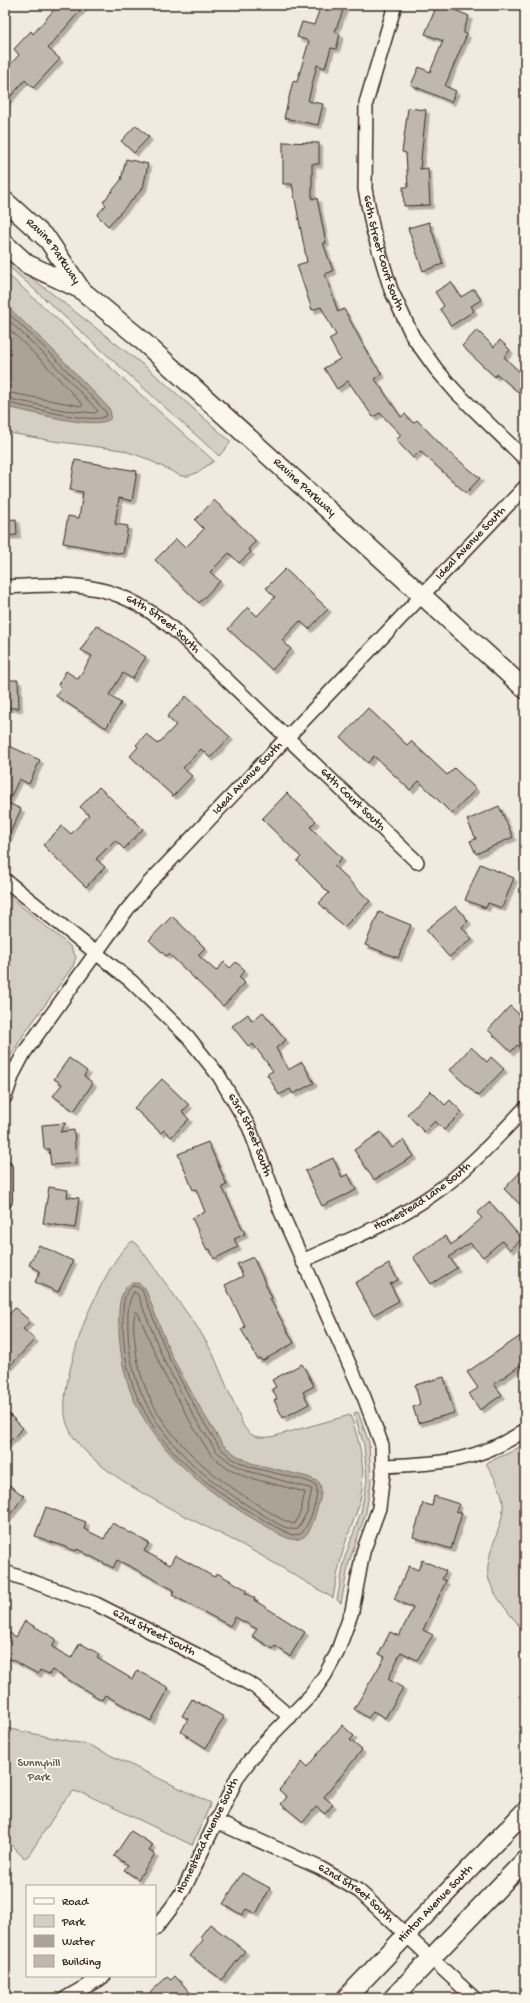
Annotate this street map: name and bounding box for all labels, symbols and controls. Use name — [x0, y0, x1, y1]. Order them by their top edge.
street label: 66th Street Court South — [359, 194, 407, 314]
street label: Ravine Parkway — [22, 216, 83, 287]
street label: Ravine Parkway — [270, 456, 339, 520]
street label: Ideal Avenue South — [433, 504, 510, 583]
street label: 64th Street South — [123, 592, 203, 657]
street label: Ideal Avenue South — [210, 739, 287, 818]
street label: 64th Court South — [317, 766, 388, 835]
street label: 63rd Street South — [224, 1091, 274, 1179]
street label: Homestead Lane South — [372, 1159, 475, 1234]
street label: 62nd Street South — [110, 1606, 198, 1660]
park label: Sunnyhill Park — [18, 1757, 61, 1785]
street label: Homestead Avenue South — [174, 1775, 242, 1896]
street label: 62nd Street South — [315, 1861, 397, 1927]
street label: Hinton Avenue South — [395, 1862, 477, 1946]
legend — [26, 1885, 156, 1977]
text: Road — [62, 1896, 89, 1910]
text: Park — [61, 1916, 87, 1930]
text: Water — [62, 1936, 96, 1950]
text: Building — [61, 1956, 101, 1970]

